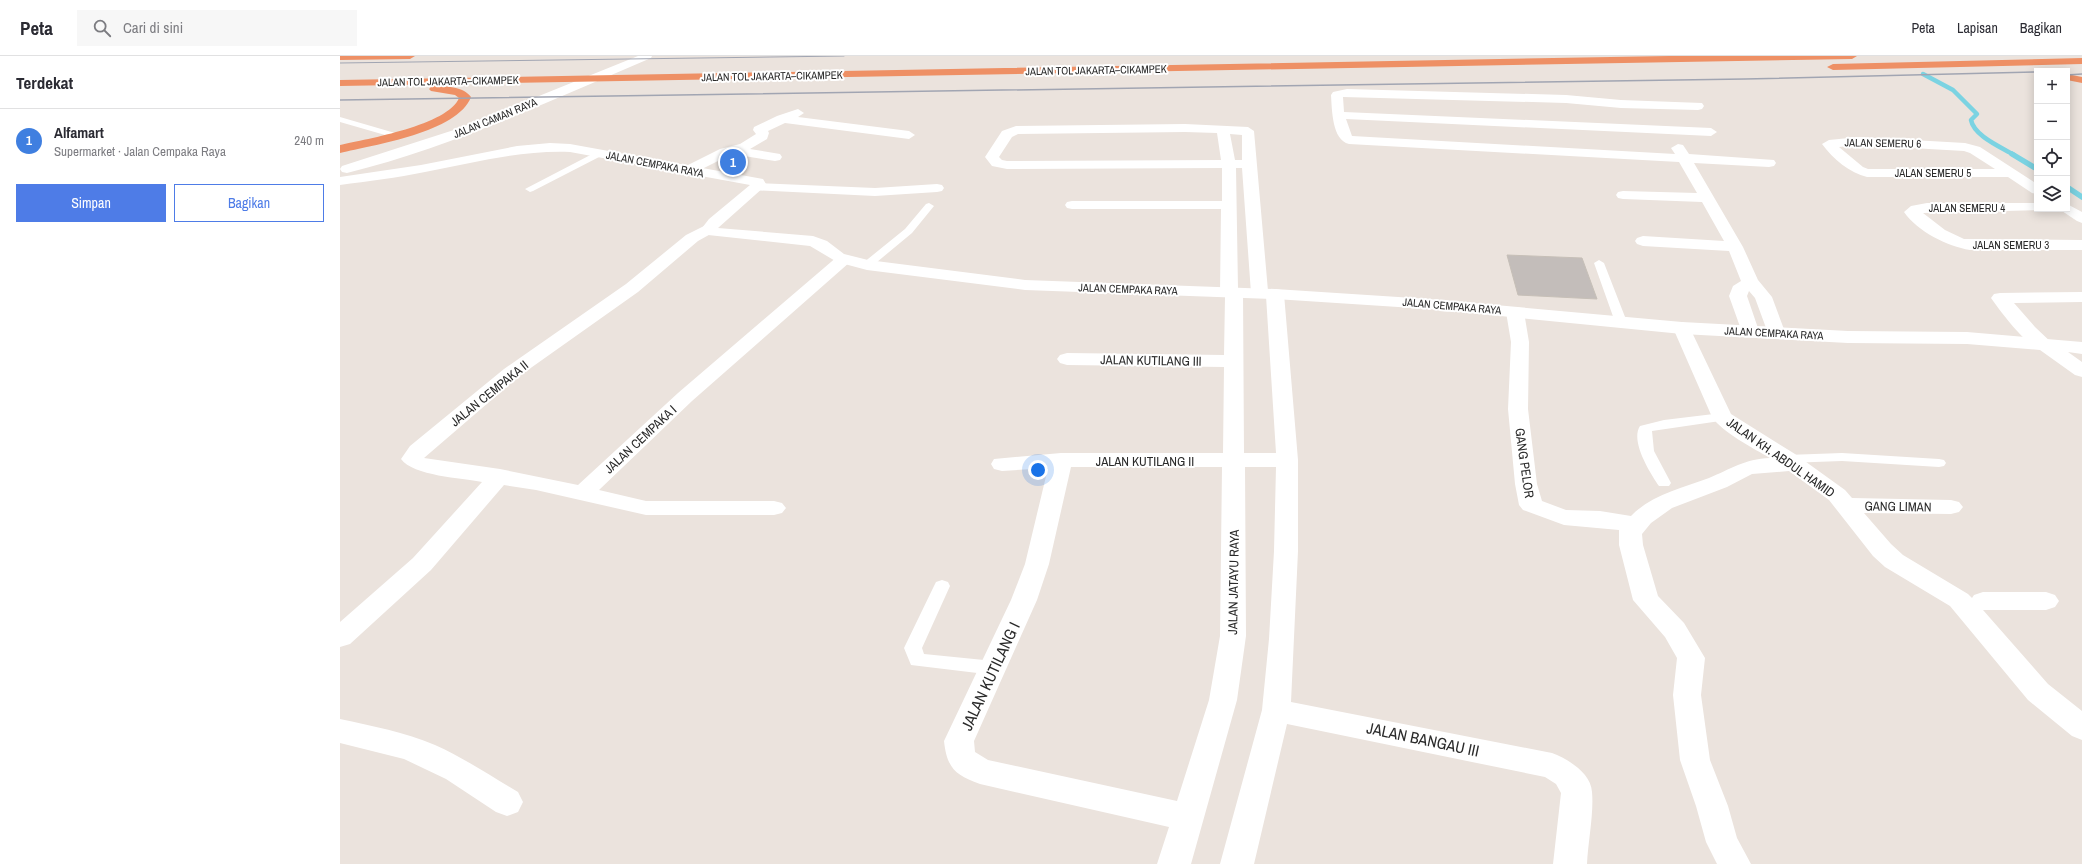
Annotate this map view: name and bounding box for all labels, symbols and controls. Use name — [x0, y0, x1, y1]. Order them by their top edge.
search box — [77, 10, 357, 46]
text: Peta — [20, 15, 53, 41]
icon: search — [91, 17, 113, 39]
text: Cari di sini — [123, 17, 183, 38]
text: Peta — [1911, 19, 1935, 37]
text: Lapisan — [1957, 19, 1998, 37]
text: Bagikan — [2020, 19, 2062, 37]
street label: JALAN TOL JAKARTA–CIKAMPEK — [1025, 62, 1167, 78]
street label: JALAN TOL JAKARTA–CIKAMPEK — [701, 68, 843, 84]
map controls — [2034, 68, 2070, 212]
button: + — [2034, 68, 2070, 104]
text: Terdekat — [16, 71, 73, 94]
street label: JALAN TOL JAKARTA–CIKAMPEK — [377, 73, 519, 89]
street label: JALAN CAMAN RAYA — [451, 94, 540, 141]
button: − — [2034, 104, 2070, 140]
text: Alfamart — [54, 122, 104, 143]
text: 1 — [26, 132, 32, 149]
text: 240 m — [294, 132, 324, 149]
street label: JALAN SEMERU 6 — [1845, 135, 1921, 151]
button: locate — [2034, 140, 2070, 176]
text: Supermarket · Jalan Cempaka Raya — [54, 143, 226, 160]
pin: 1 — [720, 147, 746, 177]
street label: JALAN CEMPAKA RAYA — [605, 148, 706, 181]
street label: JALAN SEMERU 5 — [1895, 166, 1971, 180]
button: layers — [2034, 176, 2070, 212]
button: Simpan — [16, 184, 166, 222]
button: Bagikan — [174, 184, 324, 222]
street label: JALAN SEMERU 4 — [1929, 201, 2005, 215]
street label: JALAN SEMERU 3 — [1973, 238, 2049, 252]
street label: JALAN CEMPAKA RAYA — [1078, 280, 1179, 298]
street label: JALAN CEMPAKA RAYA — [1402, 295, 1503, 317]
street label: JALAN CEMPAKA RAYA — [1724, 323, 1825, 343]
street label: JALAN KUTILANG III — [1100, 351, 1202, 370]
street label: JALAN CEMPAKA II — [447, 357, 532, 430]
street label: JALAN CEMPAKA I — [601, 401, 680, 477]
street label: JALAN KH. ABDUL HAMID — [1723, 414, 1839, 501]
street label: GANG PELOR — [1511, 427, 1538, 499]
street label: JALAN KUTILANG II — [1096, 453, 1194, 470]
your location — [1028, 460, 1048, 480]
street label: GANG LIMAN — [1864, 497, 1932, 516]
street label: JALAN JATAYU RAYA — [1224, 528, 1243, 635]
street label: JALAN KUTILANG I — [955, 618, 1025, 734]
street label: JALAN BANGAU III — [1365, 716, 1481, 762]

